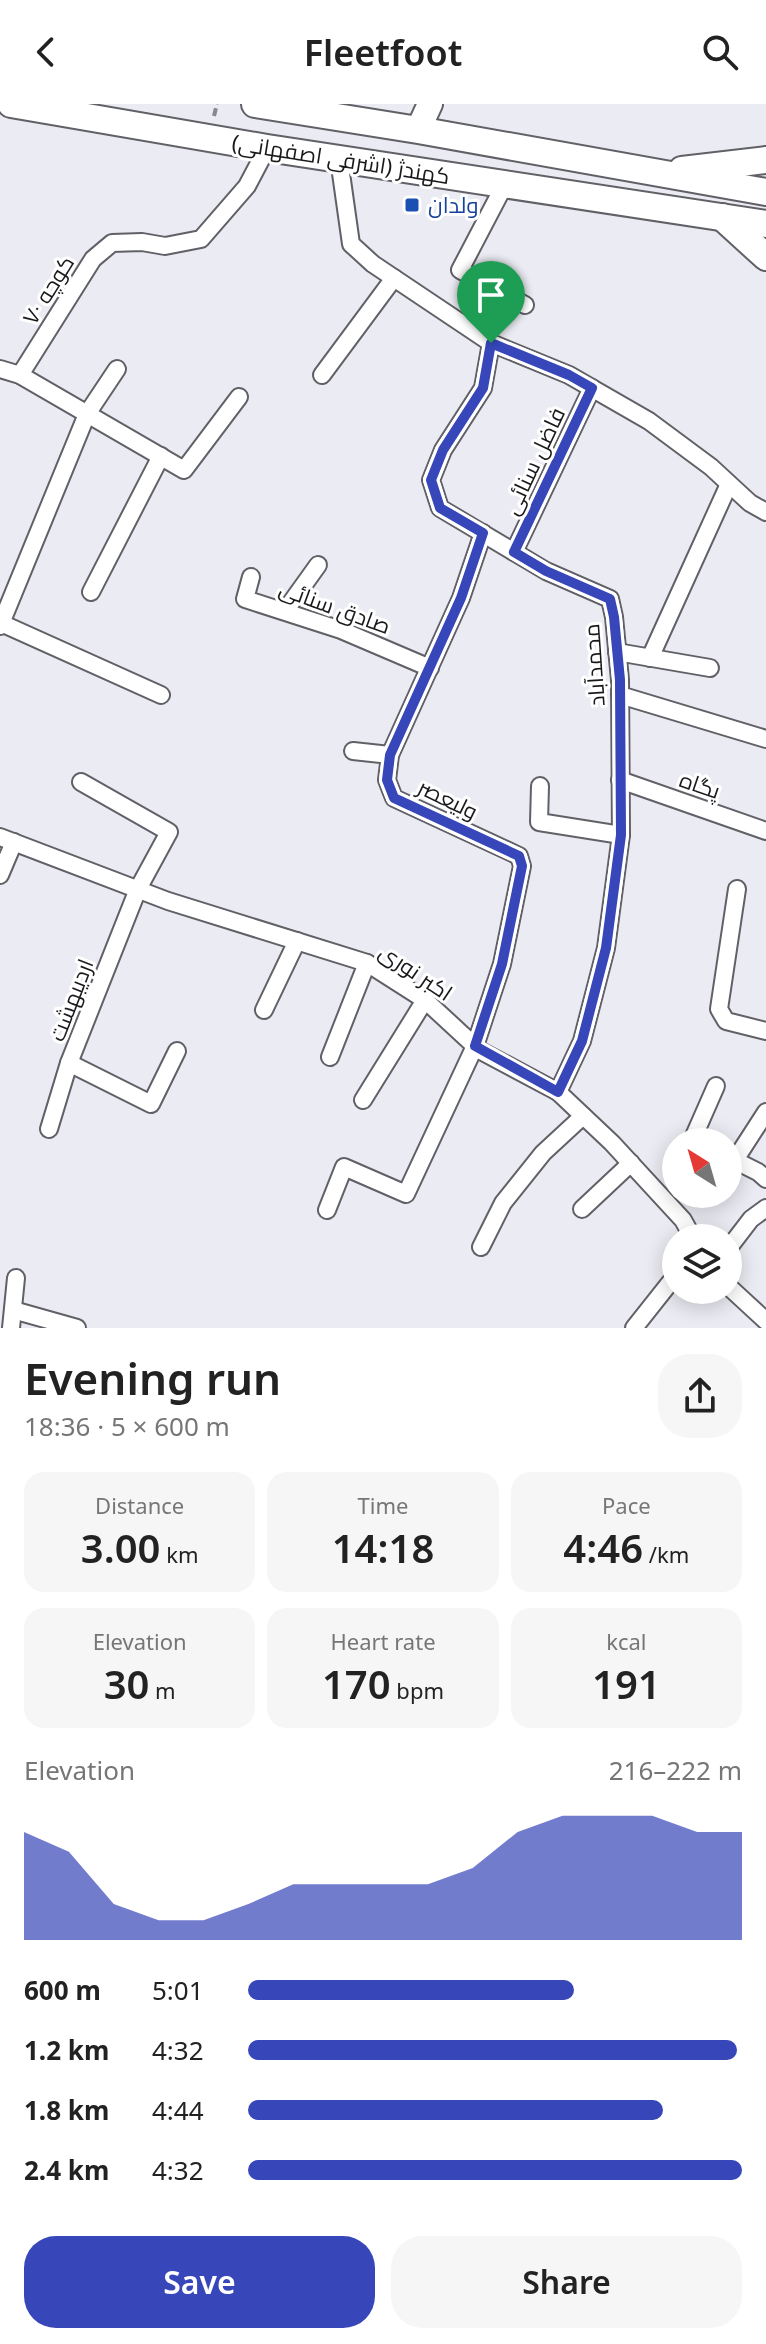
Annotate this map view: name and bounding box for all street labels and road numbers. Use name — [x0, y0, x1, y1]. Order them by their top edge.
street label: کهندژ (اشرفی اصفهانی) — [230, 126, 452, 190]
street label: کوچه ۷۰ — [14, 249, 81, 330]
street label: فاضل سنائی — [495, 402, 571, 519]
street label: صادق سنائی — [276, 572, 395, 640]
street label: محمدآباد — [575, 623, 611, 707]
street label: پگاه — [676, 763, 725, 806]
street label: ولیعصر — [412, 770, 483, 825]
street label: اکبر نوری — [374, 936, 459, 1007]
street label: اردیبهشت — [41, 954, 99, 1045]

